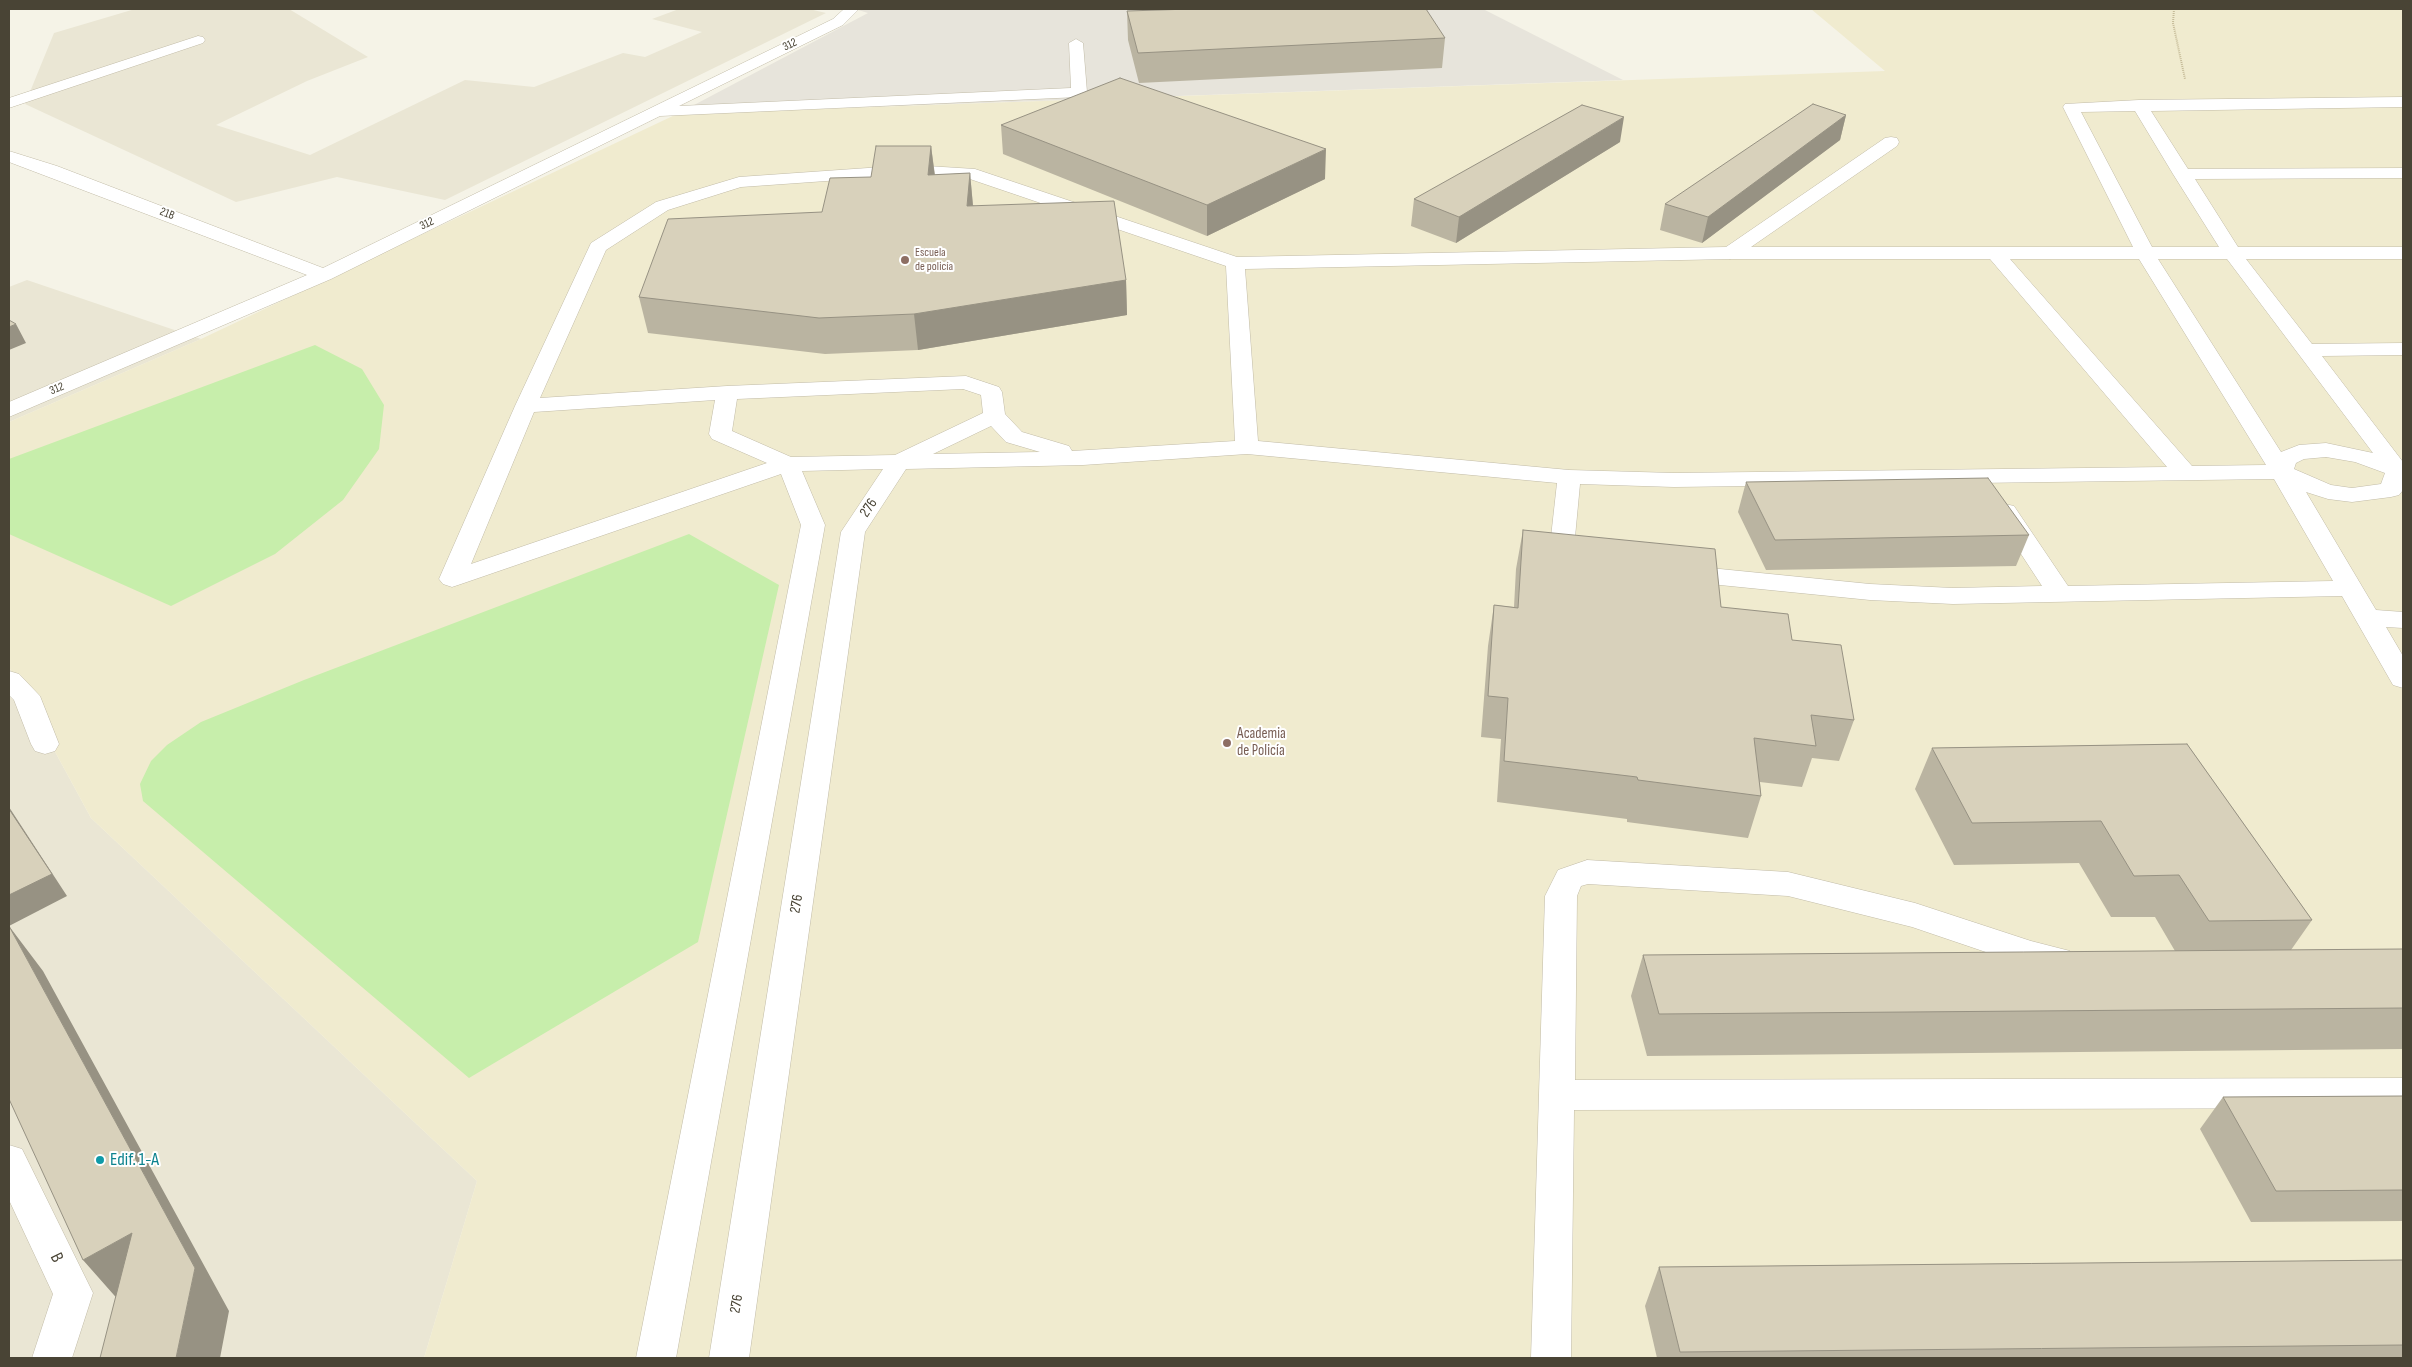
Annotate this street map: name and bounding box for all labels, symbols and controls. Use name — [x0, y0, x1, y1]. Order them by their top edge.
street label: 312 — [780, 35, 800, 55]
street label: 21B — [158, 205, 176, 223]
street label: 312 — [417, 214, 437, 234]
place label: Escuela de policía — [915, 246, 953, 274]
marker: Escuela de policía — [899, 254, 911, 266]
street label: 312 — [48, 380, 66, 398]
street label: 276 — [856, 495, 882, 521]
place label: Academia de Policía — [1237, 725, 1286, 760]
marker: Academia de Policía — [1221, 737, 1233, 749]
street label: 276 — [787, 893, 807, 915]
place label: Edif. 1-A — [110, 1149, 159, 1171]
marker: Edif. 1-A — [94, 1154, 106, 1166]
street label: B — [45, 1250, 67, 1266]
street label: 276 — [727, 1293, 747, 1315]

